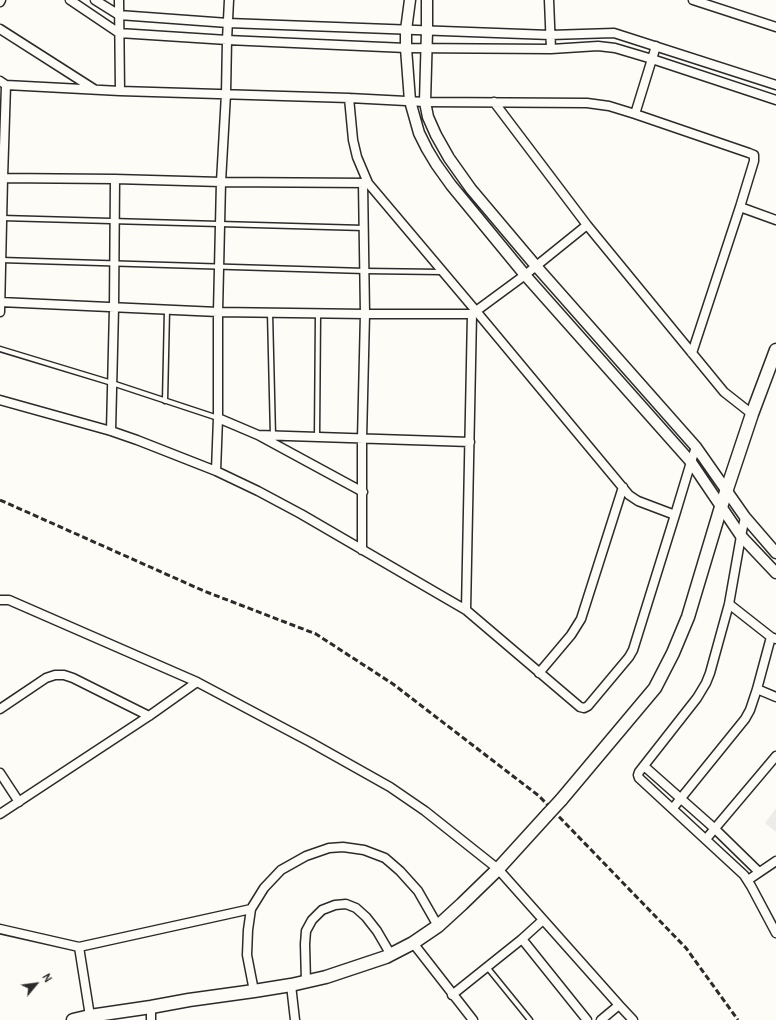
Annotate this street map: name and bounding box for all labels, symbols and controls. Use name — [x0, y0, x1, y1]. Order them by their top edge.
north arrow — [16, 964, 56, 1004]
text: N — [39, 972, 54, 984]

